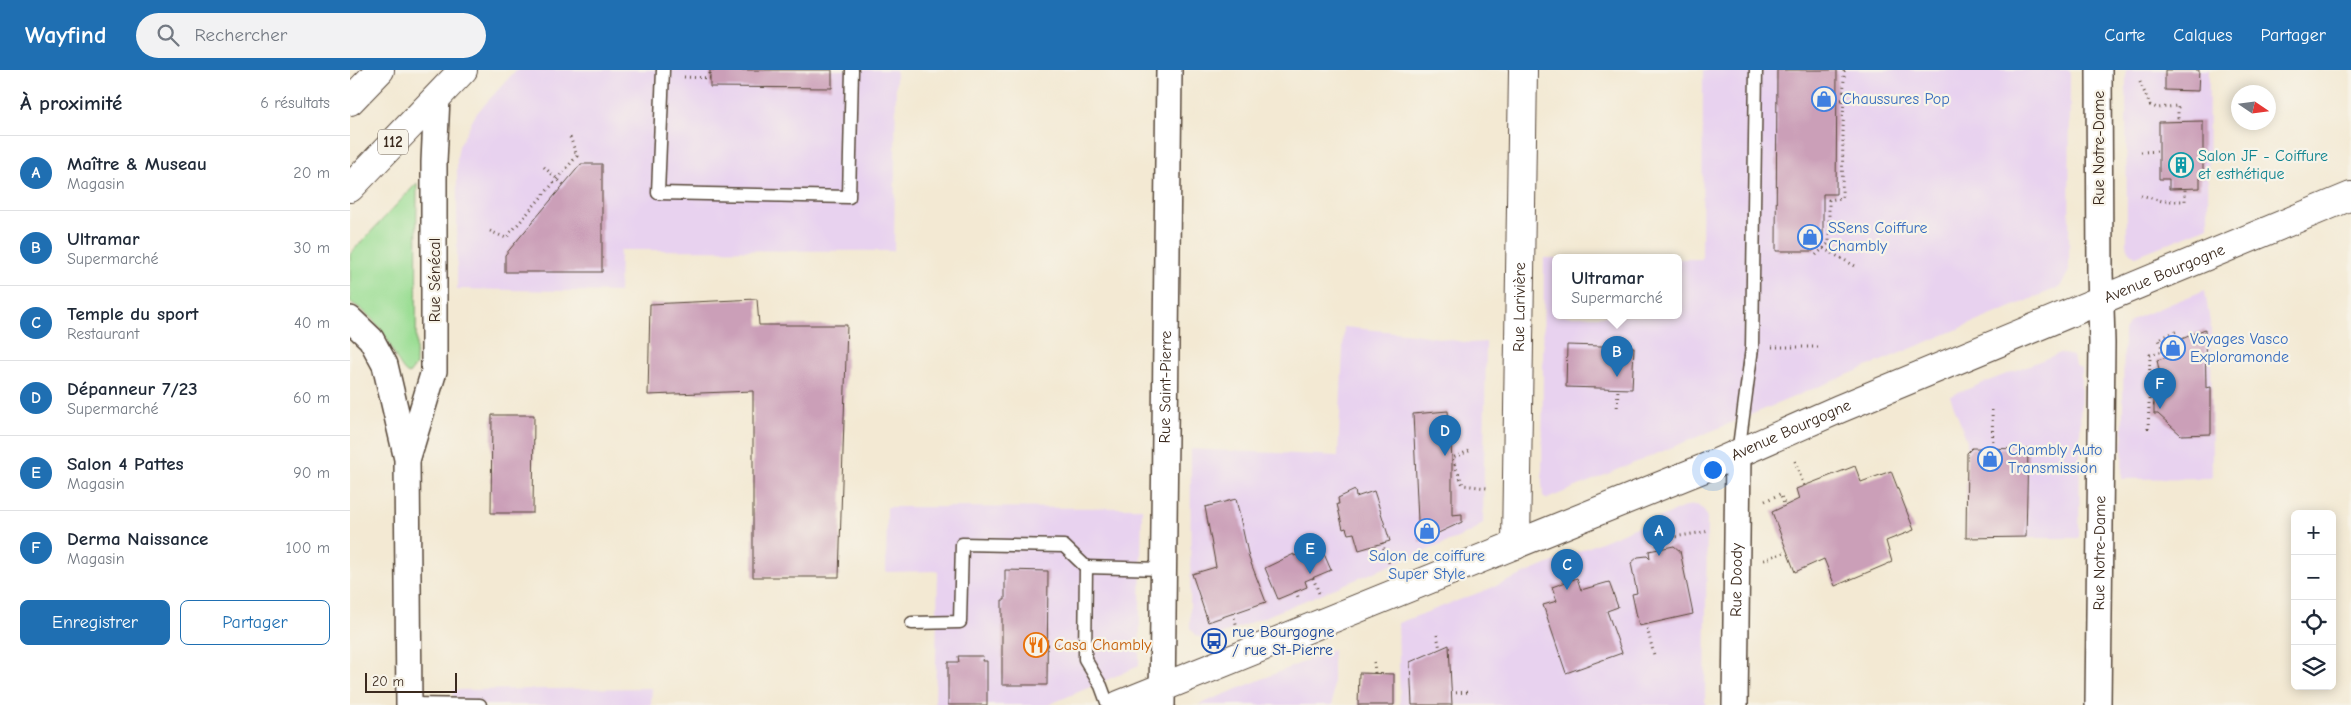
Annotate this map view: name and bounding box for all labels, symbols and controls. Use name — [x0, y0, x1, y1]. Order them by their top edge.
search box — [136, 13, 486, 58]
text: Wayfind — [25, 21, 106, 49]
icon: search — [154, 21, 182, 49]
text: Rechercher — [194, 24, 287, 46]
text: Carte — [2104, 25, 2145, 46]
text: Calques — [2173, 25, 2233, 46]
text: Partager — [2261, 25, 2326, 46]
north arrow — [2231, 85, 2276, 130]
shop icon: Chaussures Pop — [1811, 86, 1837, 112]
place label: Chaussures Pop — [1842, 90, 1950, 108]
text: À proximité — [20, 91, 122, 115]
street label: Rue Notre-Dame — [2090, 91, 2108, 205]
text: 6 résultats — [260, 94, 330, 112]
road number: 112 — [378, 130, 408, 154]
place label: Salon JF - Coiffure et esthétique — [2198, 147, 2328, 183]
building icon: Salon JF - Coiffure et esthétique — [2168, 152, 2194, 178]
text: Maître & Museau — [67, 153, 207, 175]
text: A — [32, 164, 40, 182]
text: 20 m — [293, 164, 330, 182]
text: Magasin — [67, 175, 125, 193]
place label: SSens Coiffure Chambly — [1828, 219, 1928, 255]
shop icon: SSens Coiffure Chambly — [1797, 224, 1823, 250]
text: Ultramar — [67, 228, 140, 250]
street label: Rue Sénécal — [426, 238, 444, 322]
text: B — [31, 239, 41, 257]
text: 30 m — [294, 239, 330, 257]
street label: Avenue Bourgogne — [2101, 241, 2227, 307]
text: Supermarché — [67, 250, 159, 268]
popup — [1552, 254, 1682, 319]
street label: Rue Larivière — [1510, 262, 1529, 352]
text: Ultramar — [1571, 267, 1644, 289]
text: Supermarché — [1571, 289, 1663, 307]
text: Temple du sport — [67, 303, 199, 325]
text: C — [31, 314, 41, 332]
text: 40 m — [294, 314, 330, 332]
text: Restaurant — [67, 325, 139, 343]
place label: Voyages Vasco Exploramonde — [2190, 330, 2289, 366]
street label: Rue Saint-Pierre — [1156, 331, 1175, 444]
shop icon: Voyages Vasco Exploramonde — [2160, 335, 2186, 361]
pin: B — [1601, 336, 1633, 377]
pin: F — [2144, 368, 2176, 409]
text: Dépanneur 7/23 — [67, 378, 198, 400]
text: D — [31, 389, 41, 407]
text: 60 m — [293, 389, 330, 407]
street label: Avenue Bourgogne — [1728, 396, 1853, 464]
text: Supermarché — [67, 400, 159, 418]
pin: D — [1429, 415, 1461, 456]
place label: Chambly Auto Transmission — [2008, 441, 2103, 477]
shop icon: Chambly Auto Transmission — [1977, 446, 2003, 472]
text: Salon 4 Pattes — [67, 453, 184, 475]
your location — [1700, 457, 1726, 483]
text: E — [31, 464, 41, 482]
text: 90 m — [293, 464, 330, 482]
text: Magasin — [67, 475, 125, 493]
street label: Rue Notre-Dame — [2090, 496, 2109, 610]
map controls — [2291, 510, 2336, 690]
button: + — [2291, 510, 2336, 555]
pin: A — [1643, 515, 1675, 556]
shop icon: Salon de coiffure Super Style — [1414, 518, 1440, 544]
text: Derma Naissance — [67, 528, 208, 550]
pin: E — [1294, 533, 1326, 574]
text: F — [31, 539, 41, 557]
text: 100 m — [286, 539, 330, 557]
street label: Rue Doody — [1727, 542, 1746, 617]
place label: Salon de coiffure Super Style — [1369, 547, 1485, 583]
pin: C — [1551, 549, 1583, 590]
text: Magasin — [67, 550, 125, 568]
button: − — [2291, 555, 2336, 600]
button: Enregistrer — [20, 600, 170, 645]
button: Partager — [180, 600, 330, 645]
button: locate — [2291, 600, 2336, 645]
place label: rue Bourgogne / rue St-Pierre — [1232, 623, 1335, 659]
bus stop icon: rue Bourgogne / rue St-Pierre — [1201, 628, 1227, 654]
restaurant icon: Casa Chambly — [1023, 632, 1049, 658]
place label: Casa Chambly — [1054, 636, 1152, 654]
button: layers — [2291, 645, 2336, 690]
scale bar — [365, 670, 458, 693]
text: 20 m — [372, 673, 404, 690]

